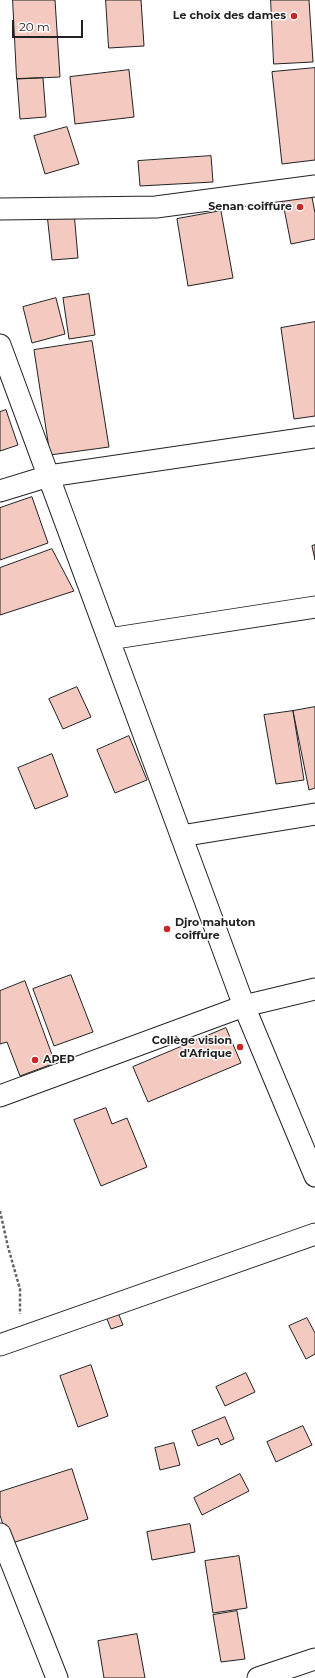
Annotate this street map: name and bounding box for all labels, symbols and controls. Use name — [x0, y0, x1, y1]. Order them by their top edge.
place label: Le choix des dames — [173, 9, 286, 23]
marker: Le choix des dames — [289, 11, 299, 21]
scale bar — [14, 12, 85, 38]
text: 20 m — [19, 19, 50, 34]
place label: Senan coiffure — [208, 200, 292, 214]
marker: Senan coiffure — [295, 202, 305, 212]
place label: Djro mahuton coiffure — [175, 916, 255, 942]
marker: Djro mahuton coiffure — [162, 924, 172, 934]
place label: Collège vision d'Afrique — [152, 1034, 232, 1060]
marker: Collège vision d'Afrique — [235, 1042, 245, 1052]
place label: APEP — [43, 1053, 75, 1067]
marker: APEP — [30, 1055, 40, 1065]

